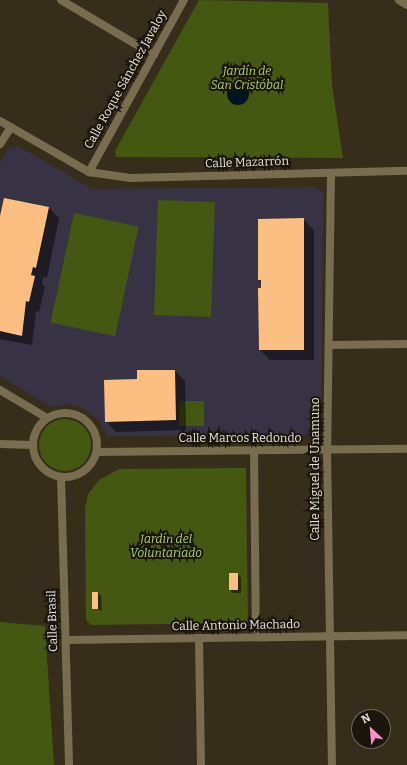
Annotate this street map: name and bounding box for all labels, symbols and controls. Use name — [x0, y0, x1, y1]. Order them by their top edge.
street label: Calle Roque Sánchez Javaloy — [82, 8, 170, 152]
park label: Jardín de San Cristóbal — [211, 65, 283, 93]
street label: Calle Mazarrón — [205, 154, 289, 172]
street label: Calle Miguel de Unamuno — [309, 397, 323, 541]
street label: Calle Marcos Redondo — [179, 432, 301, 446]
park label: Jardín del Voluntariado — [130, 533, 202, 561]
street label: Calle Brasil — [45, 590, 61, 652]
street label: Calle Antonio Machado — [172, 618, 300, 634]
north arrow — [351, 709, 391, 749]
text: N — [359, 711, 373, 726]

